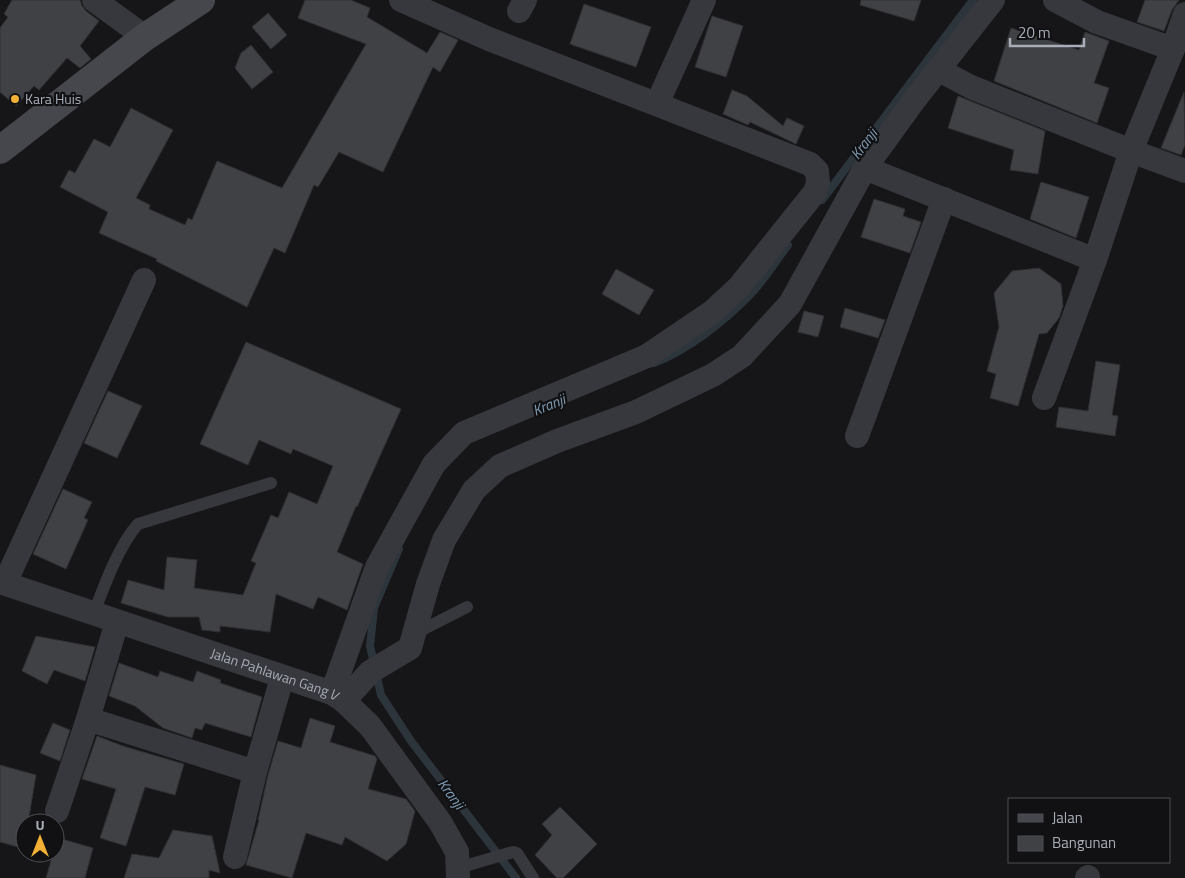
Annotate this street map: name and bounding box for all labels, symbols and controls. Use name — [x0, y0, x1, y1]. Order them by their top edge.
scale bar — [1010, 15, 1084, 47]
text: 20 m — [1018, 21, 1051, 44]
place label: Kara Huis — [25, 88, 81, 109]
marker: Kara Huis — [9, 93, 21, 105]
water label: Kranji — [844, 122, 884, 164]
water label: Kranji — [529, 387, 570, 421]
street label: Jalan Pahlawan Gang V — [208, 642, 344, 705]
water label: Kranji — [432, 773, 472, 816]
legend — [1008, 798, 1170, 863]
text: Jalan — [1052, 806, 1083, 829]
north arrow — [15, 813, 65, 863]
text: U — [35, 814, 45, 835]
text: Bangunan — [1052, 831, 1116, 854]

